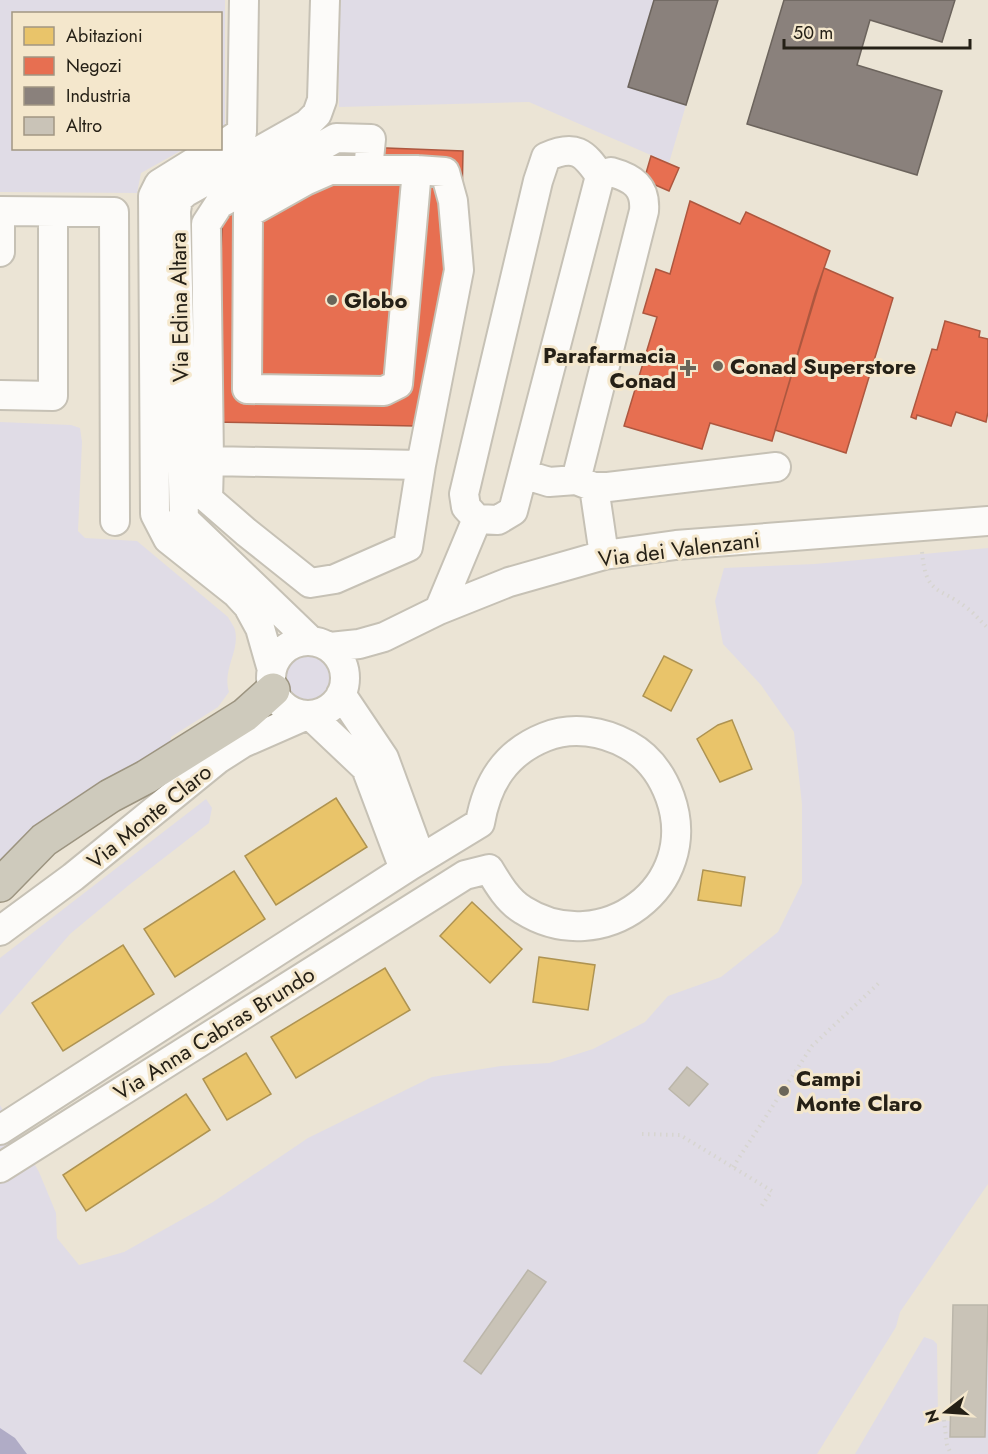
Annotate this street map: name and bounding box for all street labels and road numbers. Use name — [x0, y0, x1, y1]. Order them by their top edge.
street label: Via Edina Altara — [162, 232, 196, 382]
street label: Via dei Valenzani — [596, 523, 762, 575]
street label: Via Monte Claro — [80, 756, 218, 876]
street label: Via Anna Cabras Brundo — [107, 958, 321, 1108]

